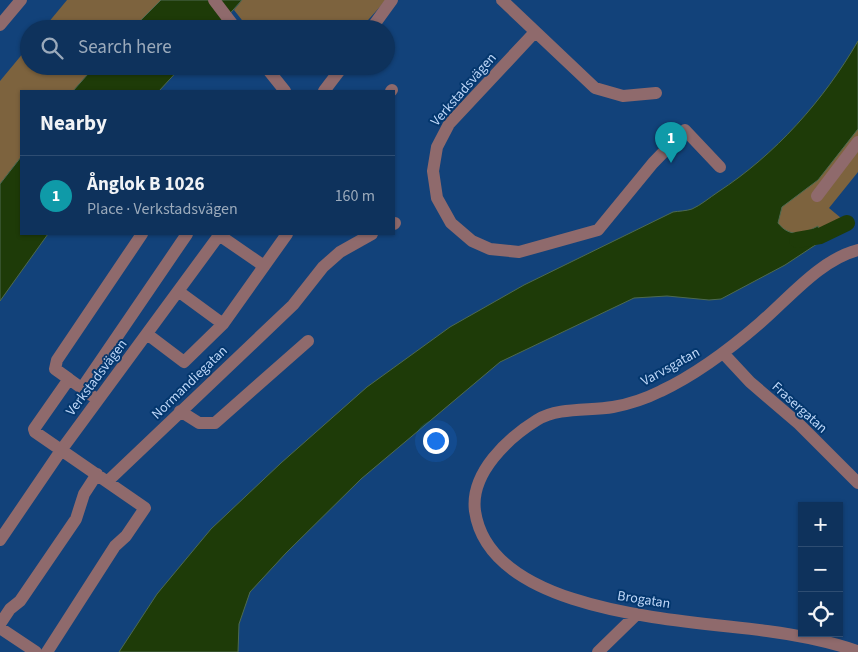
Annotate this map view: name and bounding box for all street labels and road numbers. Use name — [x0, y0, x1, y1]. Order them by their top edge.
street label: Verkstadsvägen — [426, 49, 501, 131]
street label: Verkstadsvägen — [61, 335, 132, 420]
street label: Normandiegatan — [147, 341, 232, 424]
street label: Varvsgatan — [637, 343, 704, 391]
street label: Frasergatan — [767, 377, 832, 438]
street label: Brogatan — [616, 586, 672, 614]

